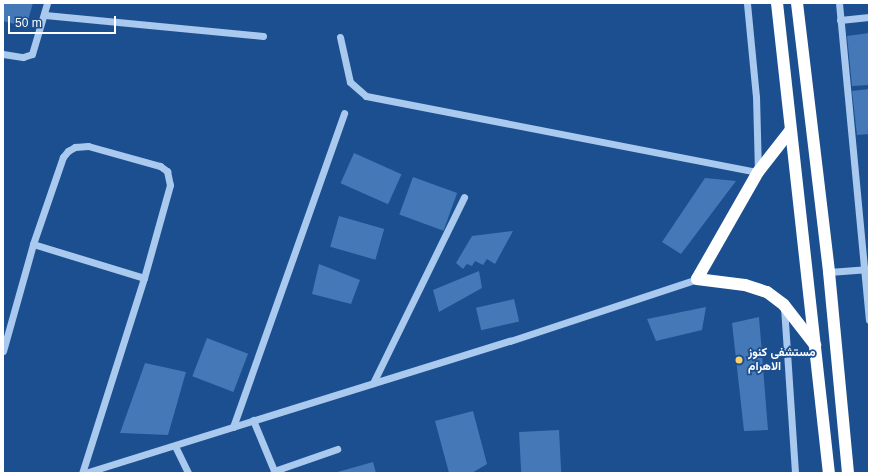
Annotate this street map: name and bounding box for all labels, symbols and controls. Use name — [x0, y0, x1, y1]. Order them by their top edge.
scale bar — [10, 8, 118, 34]
text: 50 m — [15, 16, 42, 30]
place label: مستشفى كنوز الاهرام — [748, 346, 816, 374]
marker: مستشفى كنوز الاهرام — [733, 354, 745, 366]

